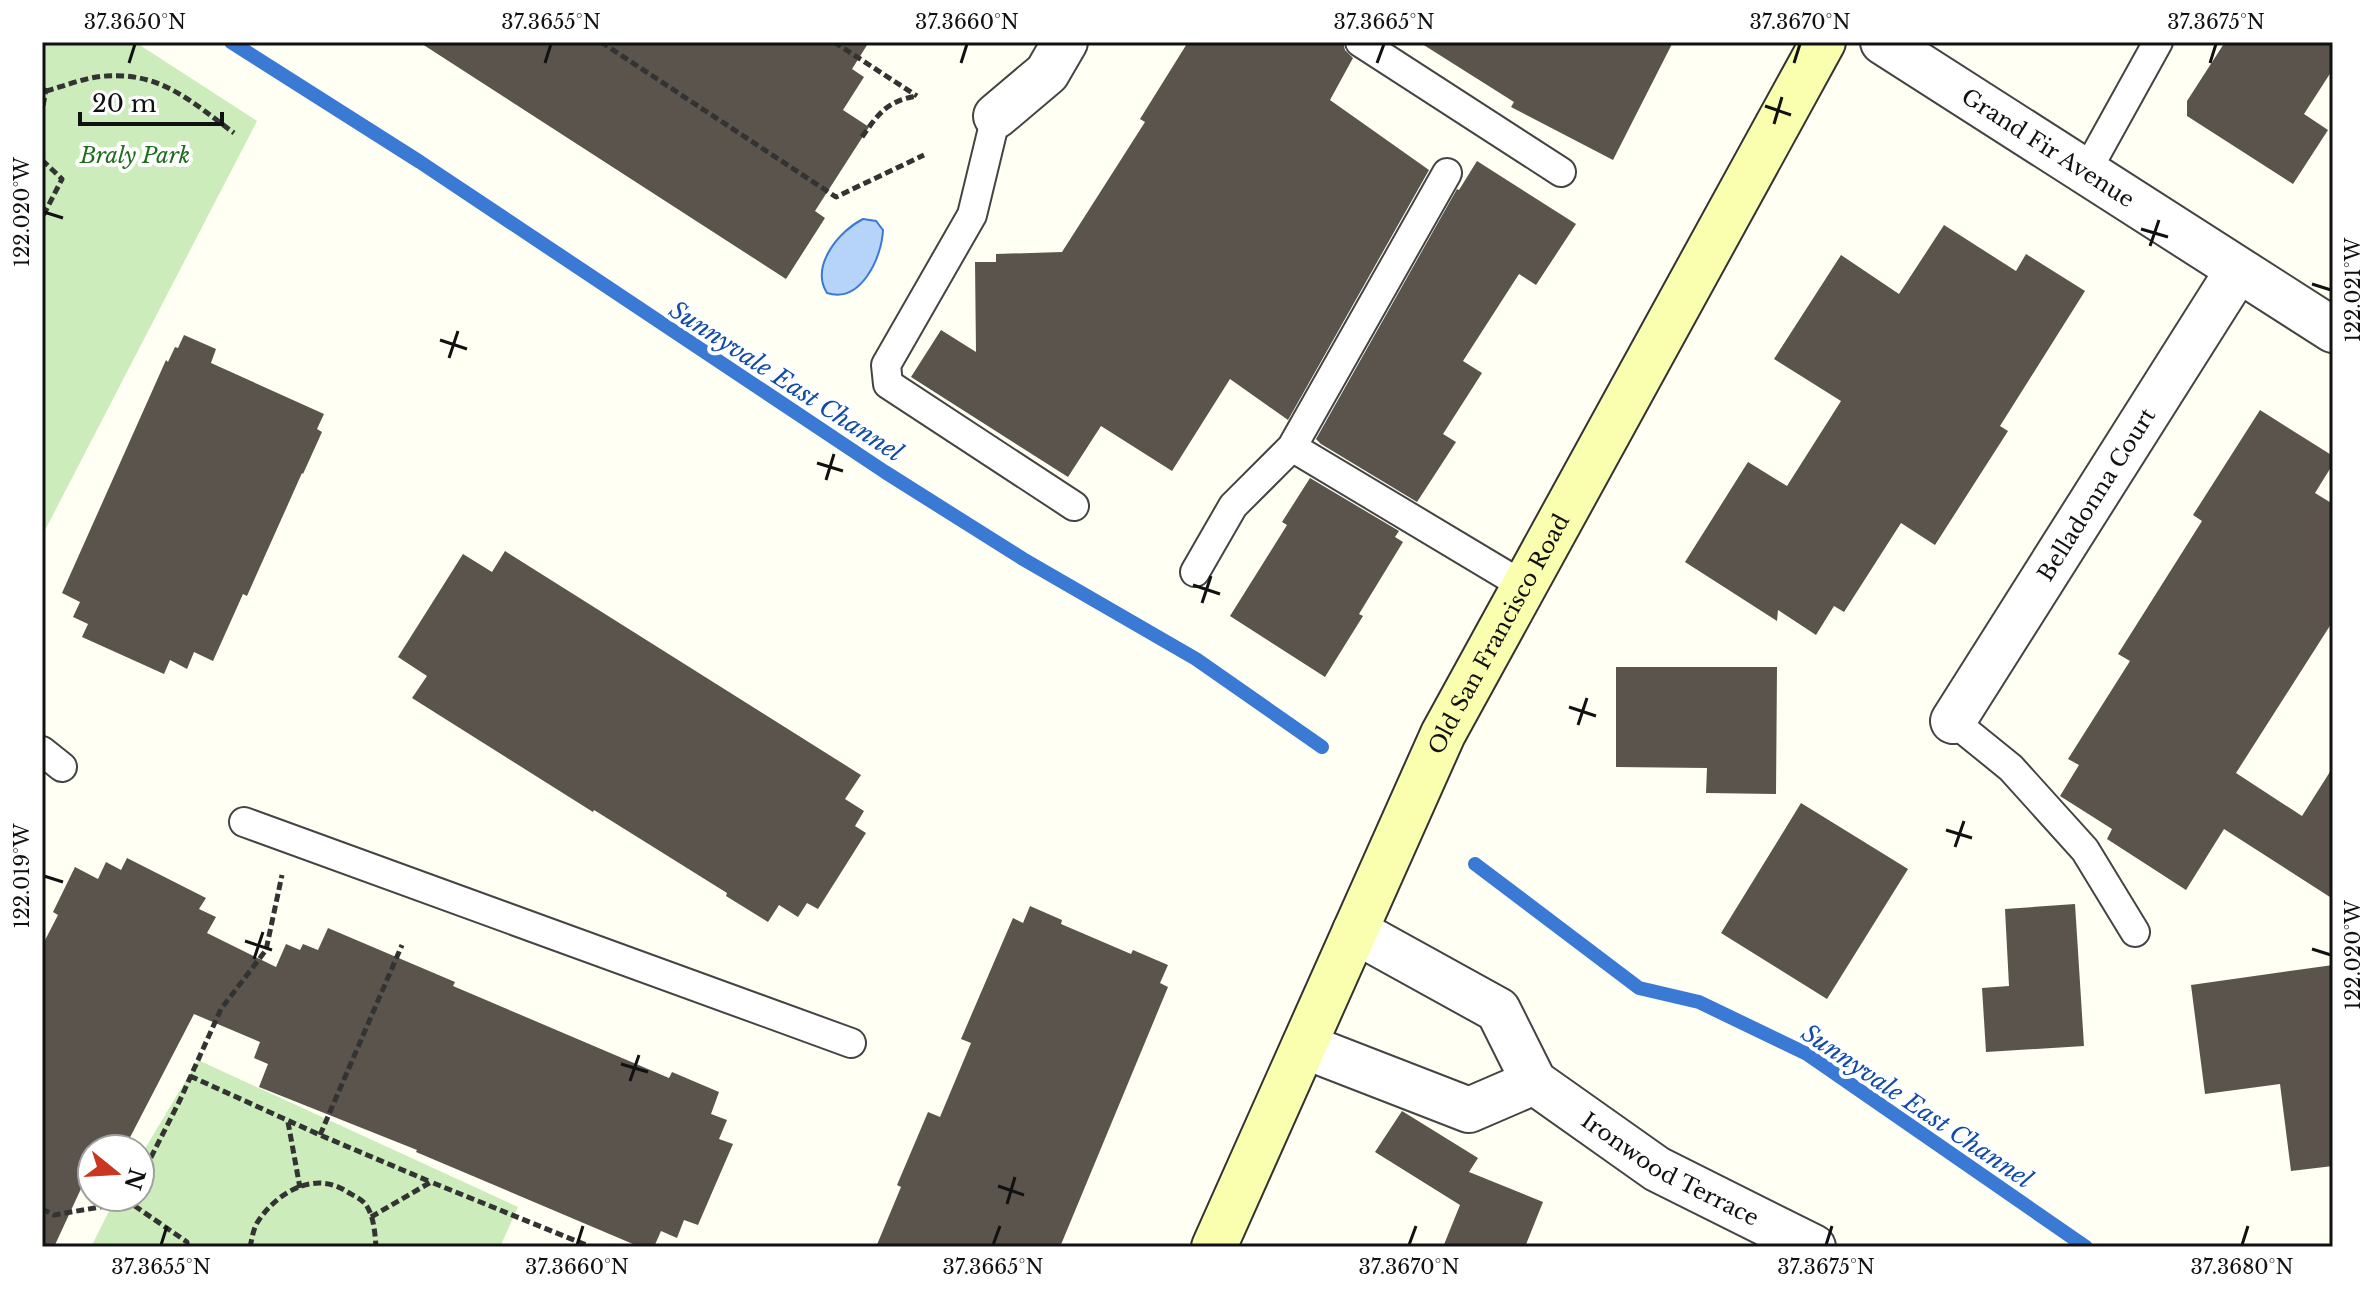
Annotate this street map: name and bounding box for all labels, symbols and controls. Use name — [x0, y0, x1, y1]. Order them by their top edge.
text: 37.3650°N — [84, 10, 186, 34]
text: 37.3655°N — [501, 10, 601, 34]
text: 37.3660°N — [915, 10, 1019, 34]
text: 37.3665°N — [1334, 10, 1434, 34]
text: 37.3670°N — [1750, 10, 1850, 34]
text: 37.3675°N — [2167, 10, 2265, 34]
scale bar — [80, 76, 222, 126]
street label: Grand Fir Avenue — [1957, 82, 2139, 213]
text: 20 m — [92, 89, 157, 118]
park label: Braly Park — [79, 142, 190, 169]
text: 122.020°W — [10, 157, 34, 267]
text: 122.021°W — [2341, 237, 2365, 342]
water label: Sunnyvale East Channel — [664, 295, 908, 468]
street label: Belladonna Court — [2031, 402, 2161, 586]
street label: Old San Francisco Road — [1422, 509, 1575, 758]
text: 122.019°W — [10, 823, 34, 928]
text: 122.020°W — [2341, 900, 2365, 1010]
water label: Sunnyvale East Channel — [1796, 1018, 2038, 1194]
street label: Ironwood Terrace — [1576, 1106, 1764, 1231]
north arrow — [76, 1133, 156, 1213]
text: N — [118, 1165, 151, 1193]
text: 37.3655°N — [111, 1255, 211, 1279]
text: 37.3660°N — [525, 1255, 629, 1279]
text: 37.3665°N — [943, 1255, 1043, 1279]
text: 37.3670°N — [1359, 1255, 1459, 1279]
text: 37.3675°N — [1777, 1255, 1875, 1279]
text: 37.3680°N — [2190, 1255, 2294, 1279]

